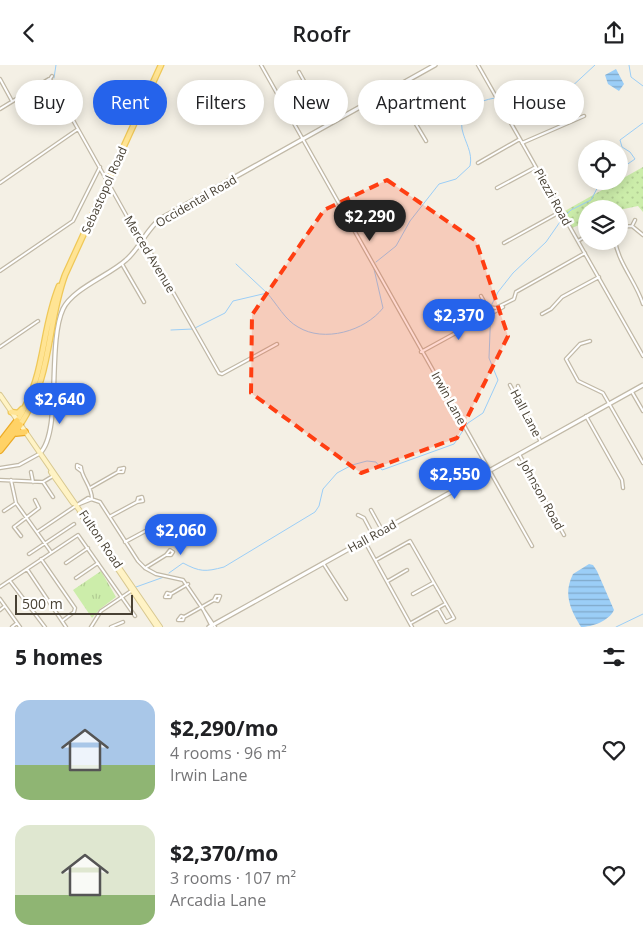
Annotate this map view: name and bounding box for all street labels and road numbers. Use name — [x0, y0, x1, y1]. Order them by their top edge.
street label: Sebastopol Road — [77, 144, 131, 236]
street label: Piezzi Road — [530, 165, 576, 229]
street label: Occidental Road — [152, 171, 240, 231]
street label: Merced Avenue — [120, 212, 180, 296]
street label: Irwin Lane — [427, 368, 471, 428]
street label: Hall Lane — [506, 386, 546, 440]
street label: Johnson Road — [515, 456, 568, 533]
street label: Fulton Road — [75, 506, 127, 572]
street label: Hall Road — [345, 516, 399, 556]

